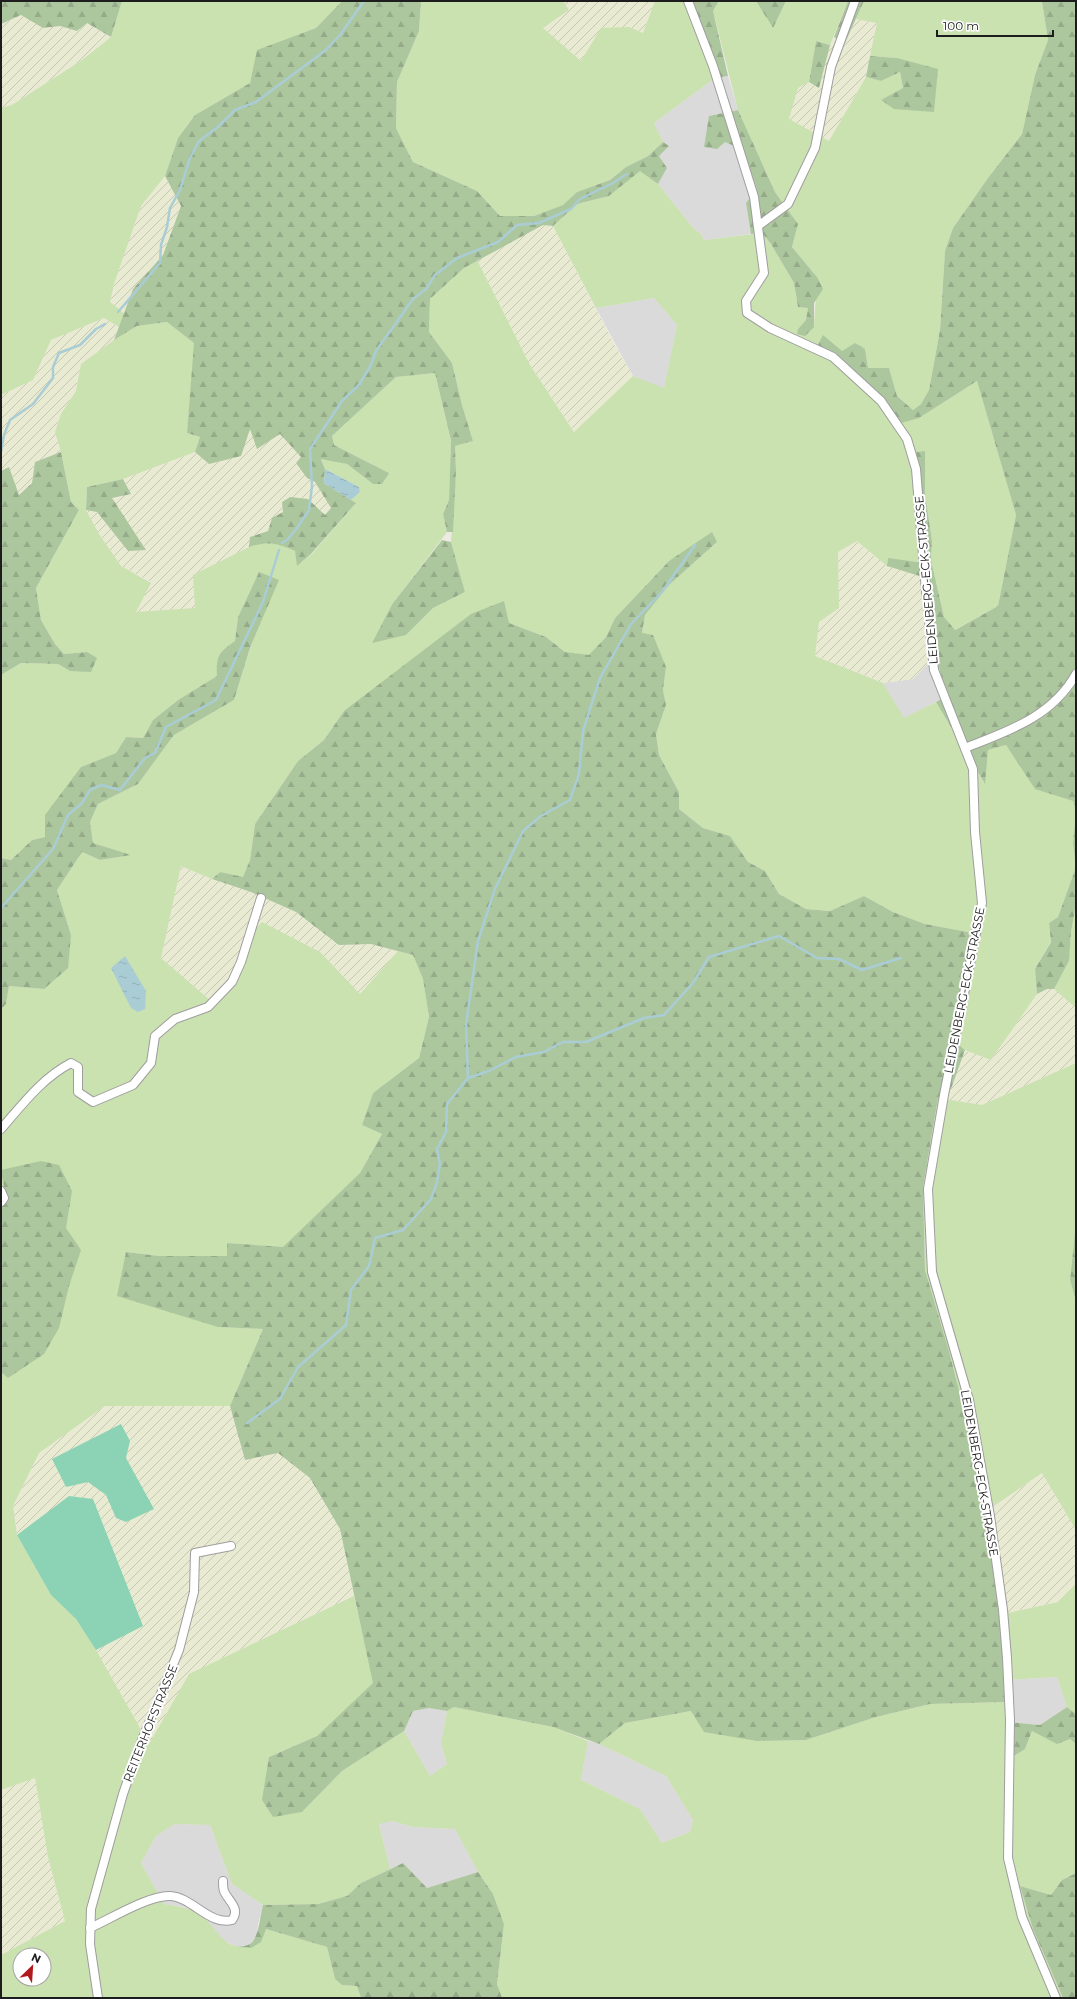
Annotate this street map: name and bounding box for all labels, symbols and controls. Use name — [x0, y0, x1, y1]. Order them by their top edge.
scale bar — [937, 12, 1053, 38]
text: 100 m — [943, 18, 979, 33]
street label: LEIDENBERG-ECK-STRASSE — [911, 495, 941, 665]
street label: LEIDENBERG-ECK-STRASSE — [940, 905, 988, 1075]
street label: LEIDENBERG-ECK-STRASSE — [958, 1388, 1002, 1558]
street label: REITERHOFSTRASSE — [120, 1662, 180, 1784]
north arrow — [12, 1947, 52, 1987]
text: N — [29, 1950, 43, 1966]

